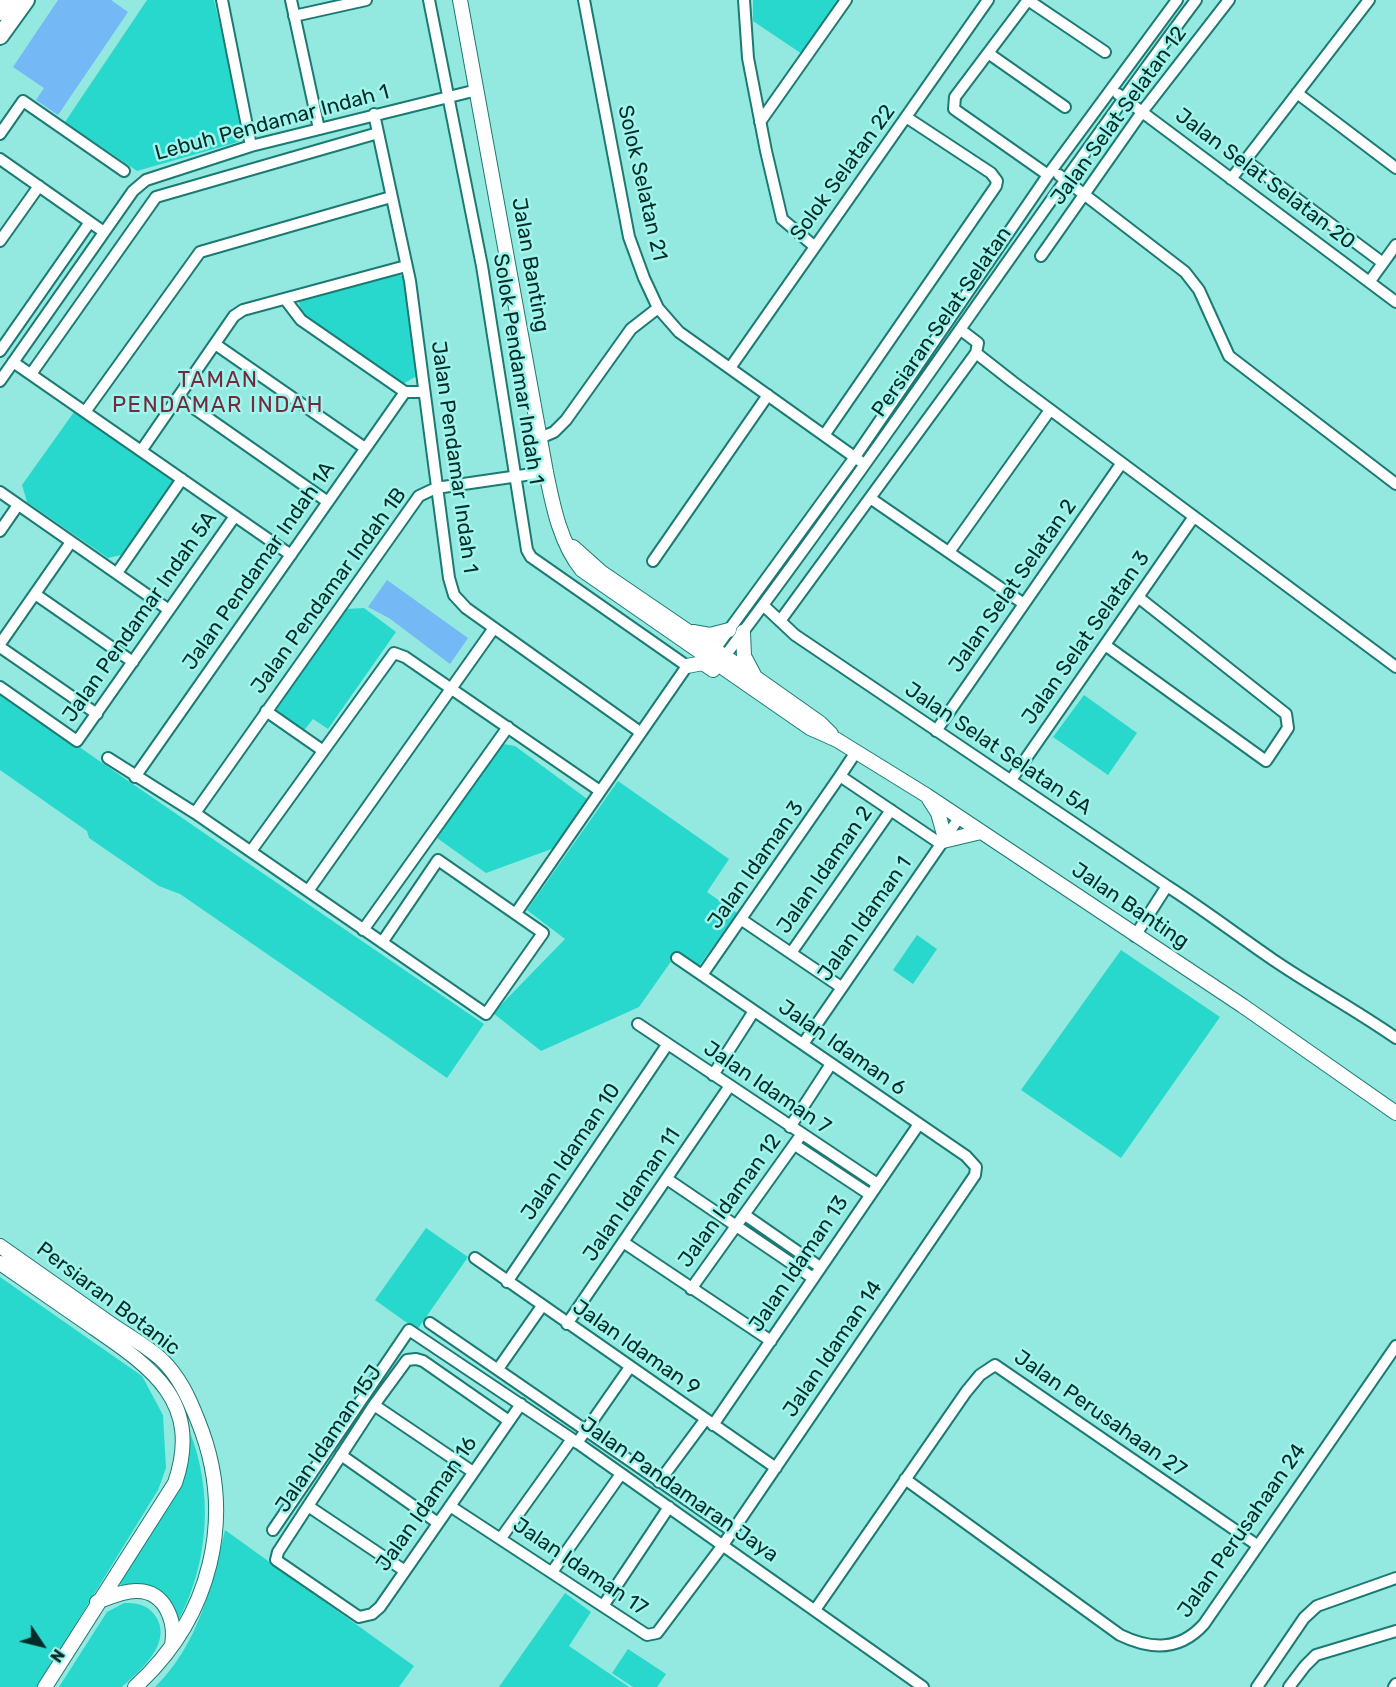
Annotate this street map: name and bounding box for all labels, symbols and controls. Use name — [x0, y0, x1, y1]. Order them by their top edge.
street label: Jalan Selat Selatan 12 — [1046, 22, 1192, 210]
street label: Lebuh Pendamar Indah 1 — [152, 80, 392, 166]
street label: Solok Selatan 22 — [785, 100, 901, 246]
street label: Solok Selatan 21 — [612, 103, 672, 263]
street label: Jalan Selat Selatan 20 — [1170, 103, 1360, 255]
street label: Jalan Banting — [506, 196, 554, 334]
street label: Persiaran Selat Selatan — [867, 222, 1017, 422]
street label: Solok Pendamar Indah 1 — [487, 252, 549, 486]
street label: Jalan Pendamar Indah 1 — [425, 339, 483, 575]
district label: TAMAN PENDAMAR INDAH — [112, 368, 324, 420]
street label: Jalan Pendamar Indah 1A — [177, 457, 341, 675]
street label: Jalan Pendamar Indah 1B — [246, 483, 412, 699]
street label: Jalan Selat Selatan 2 — [944, 495, 1082, 677]
street label: Jalan Pendamar Indah 5A — [57, 507, 223, 727]
street label: Jalan Selat Selatan 3 — [1017, 546, 1155, 730]
street label: Jalan Selat Selatan 5A — [900, 677, 1096, 821]
street label: Jalan Idaman 3 — [703, 796, 809, 934]
street label: Jalan Idaman 2 — [772, 801, 878, 939]
street label: Jalan Idaman 1 — [813, 852, 917, 986]
street label: Jalan Banting — [1067, 857, 1193, 955]
street label: Jalan Idaman 6 — [773, 995, 911, 1101]
street label: Jalan Idaman 7 — [699, 1036, 835, 1140]
street label: Jalan Idaman 10 — [516, 1079, 626, 1225]
street label: Jalan Idaman 11 — [578, 1124, 686, 1266]
street label: Jalan Idaman 12 — [673, 1129, 787, 1273]
street label: Jalan Idaman 13 — [744, 1191, 854, 1337]
street label: Persiaran Botanic — [31, 1237, 185, 1361]
street label: Jalan Idaman 14 — [778, 1276, 888, 1422]
street label: Jalan Idaman 9 — [567, 1295, 705, 1401]
street label: Jalan Perusahaan 27 — [1009, 1345, 1191, 1483]
street label: Jalan Idaman 15J — [270, 1361, 388, 1517]
street label: Jalan Pandamaran Jaya — [575, 1412, 783, 1568]
street label: Jalan Idaman 16 — [371, 1432, 483, 1576]
street label: Jalan Perusahaan 24 — [1172, 1439, 1312, 1623]
street label: Jalan Idaman 17 — [508, 1513, 652, 1621]
north arrow — [12, 1615, 72, 1675]
text: N — [46, 1645, 68, 1666]

